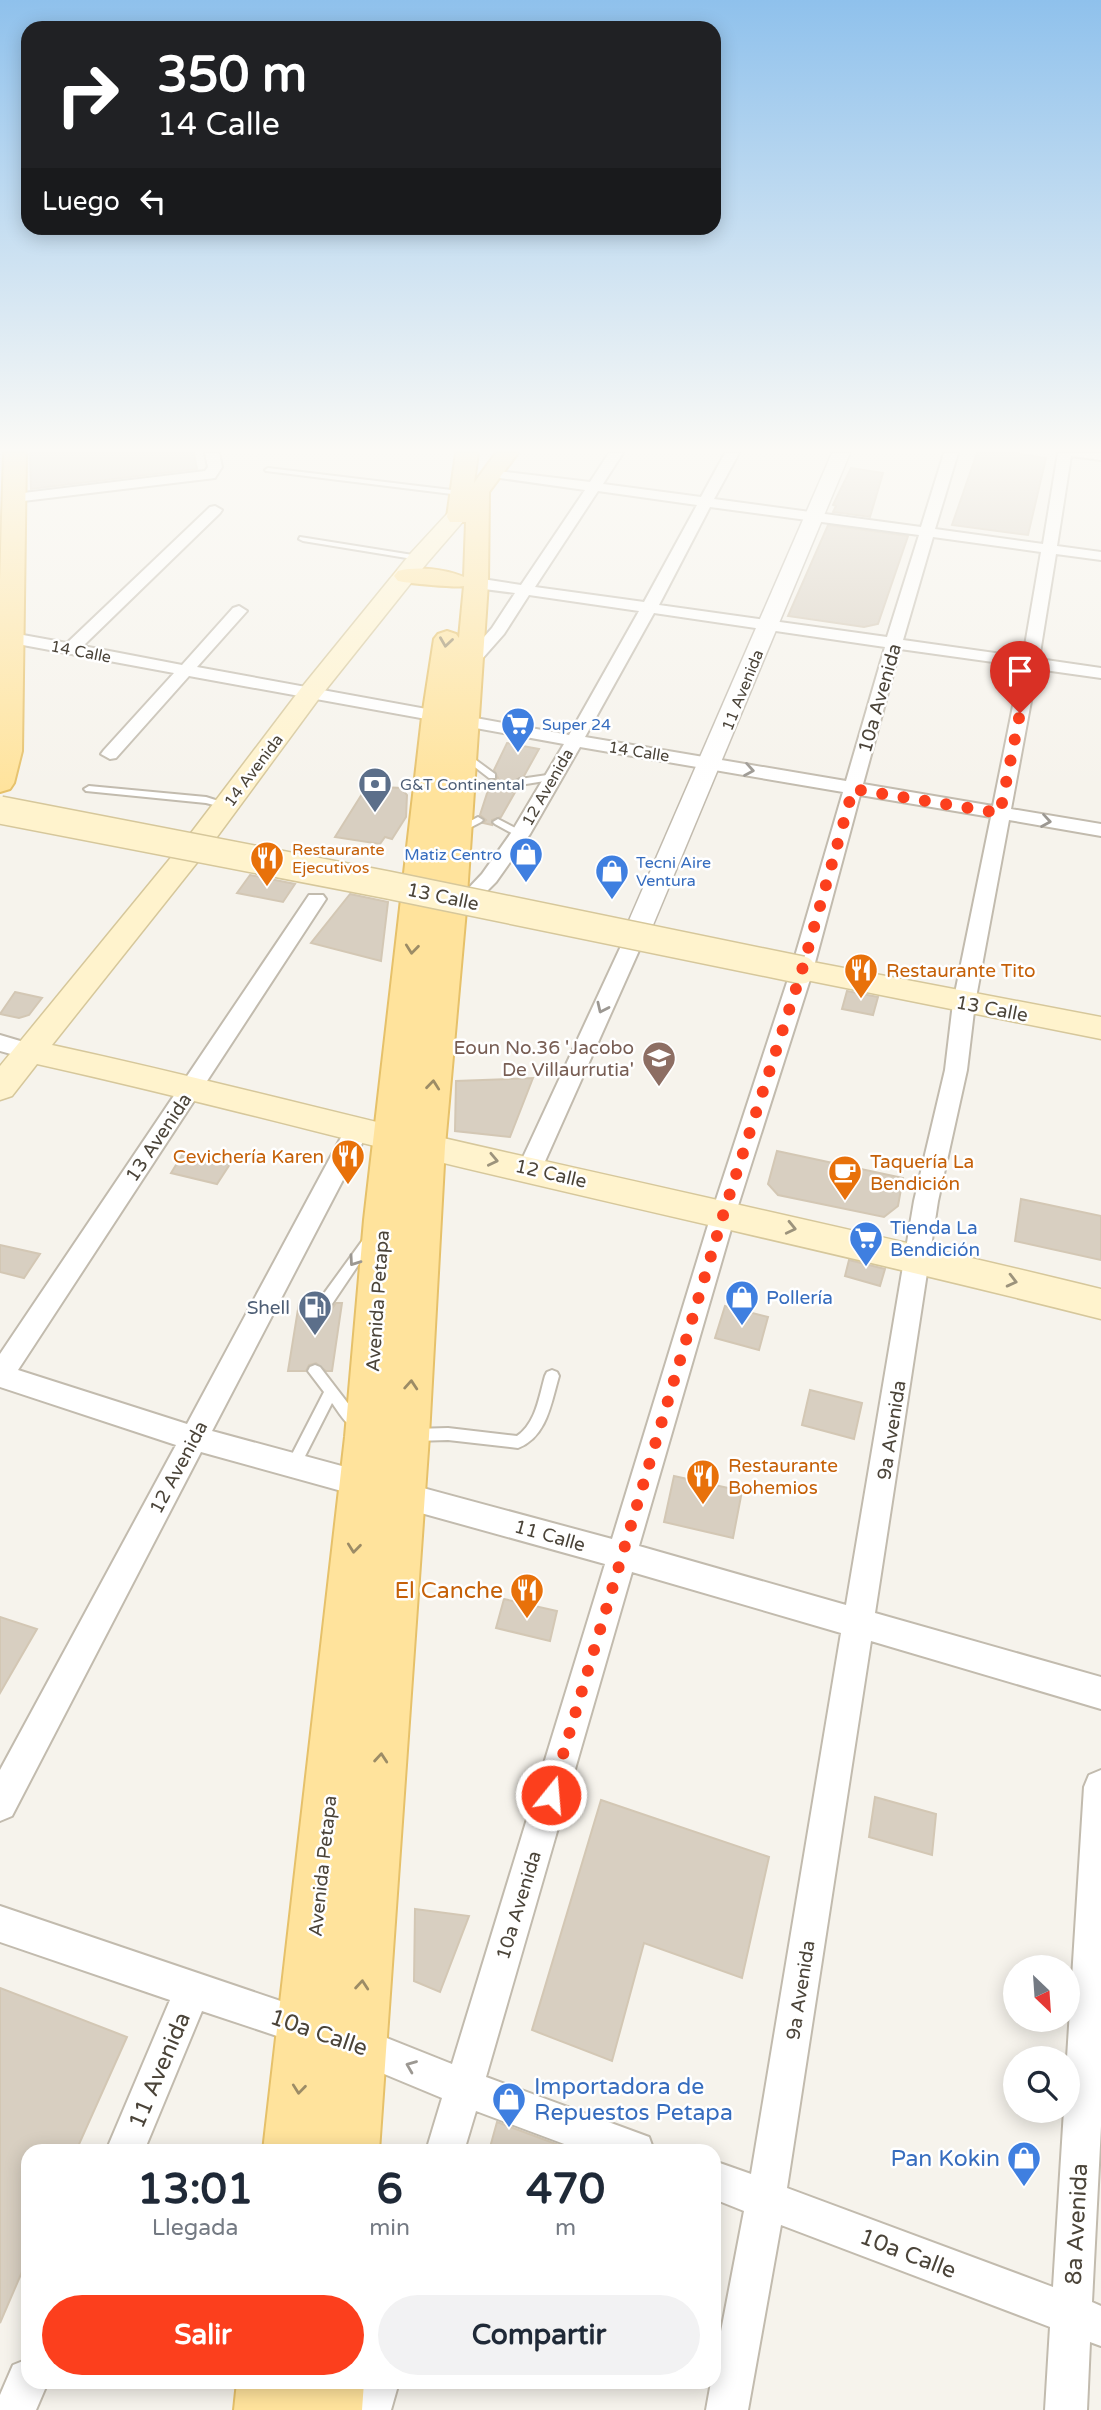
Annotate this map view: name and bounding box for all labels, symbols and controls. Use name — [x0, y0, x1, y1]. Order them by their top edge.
text: 350 m — [157, 46, 307, 105]
icon: right — [42, 49, 133, 140]
text: 14 Calle — [157, 106, 280, 144]
icon: left — [134, 182, 172, 220]
text: Luego — [42, 186, 120, 217]
street label: 14 Calle — [49, 636, 113, 668]
one-way arrow — [439, 637, 454, 648]
street label: 10a Avenida — [854, 641, 906, 755]
pin — [990, 641, 1050, 713]
street label: 11 Avenida — [718, 647, 768, 734]
icon: arrive — [1001, 652, 1039, 690]
supermarket icon: Super 24 — [499, 705, 537, 754]
place label: Super 24 — [542, 715, 611, 735]
street label: 14 Avenida — [220, 730, 288, 811]
street label: 14 Calle — [607, 737, 671, 767]
street label: 12 Avenida — [518, 745, 578, 830]
one-way arrow — [743, 762, 755, 777]
bank icon: G&T Continental — [356, 765, 394, 814]
place label: G&T Continental — [400, 775, 525, 795]
one-way arrow — [1040, 813, 1052, 828]
shop icon: Matiz Centro — [507, 835, 545, 884]
restaurant icon: Restaurante Ejecutivos — [248, 839, 286, 888]
place label: Restaurante Ejecutivos — [292, 840, 385, 878]
place label: Matiz Centro — [404, 845, 502, 865]
shop icon: Tecni Aire Ventura — [593, 852, 631, 901]
place label: Tecni Aire Ventura — [636, 853, 711, 891]
street label: 13 Calle — [405, 879, 481, 915]
one-way arrow — [405, 944, 420, 955]
restaurant icon: Restaurante Tito — [842, 951, 880, 1000]
place label: Restaurante Tito — [886, 960, 1036, 982]
street label: 13 Calle — [954, 991, 1030, 1027]
one-way arrow — [596, 1001, 610, 1013]
place label: Eoun No.36 'Jacobo De Villaurrutia' — [454, 1037, 634, 1081]
school or university icon: Eoun No.36 'Jacobo De Villaurrutia' — [640, 1039, 678, 1088]
one-way arrow — [425, 1079, 440, 1091]
street label: 13 Avenida — [121, 1089, 196, 1186]
restaurant icon: Cevichería Karen — [329, 1137, 367, 1186]
place label: Cevichería Karen — [173, 1146, 324, 1168]
place label: Taquería La Bendición — [870, 1151, 974, 1195]
one-way arrow — [487, 1152, 499, 1167]
cafe icon: Taquería La Bendición — [826, 1153, 864, 1202]
street label: 12 Calle — [513, 1155, 589, 1193]
place label: Tienda La Bendición — [890, 1217, 980, 1261]
supermarket icon: Tienda La Bendición — [847, 1219, 885, 1268]
one-way arrow — [785, 1220, 797, 1234]
street label: Avenida Petapa — [362, 1229, 394, 1373]
one-way arrow — [350, 1253, 362, 1266]
one-way arrow — [1006, 1273, 1018, 1287]
shop icon: Pollería — [723, 1278, 761, 1327]
place label: Pollería — [766, 1287, 833, 1309]
fuel station icon: Shell — [296, 1288, 334, 1337]
place label: Shell — [247, 1297, 290, 1319]
one-way arrow — [403, 1379, 418, 1390]
street label: 9a Avenida — [873, 1379, 911, 1482]
street label: 12 Avenida — [145, 1417, 213, 1518]
place label: Restaurante Bohemios — [728, 1455, 838, 1499]
restaurant icon: Restaurante Bohemios — [684, 1457, 722, 1506]
street label: 11 Calle — [512, 1515, 588, 1557]
one-way arrow — [347, 1542, 362, 1553]
restaurant icon: El Canche — [508, 1571, 546, 1620]
place label: El Canche — [394, 1577, 503, 1605]
one-way arrow — [373, 1752, 388, 1763]
position arrow — [514, 1758, 588, 1832]
street label: Avenida Petapa — [305, 1794, 341, 1938]
street label: 10a Avenida — [492, 1848, 546, 1962]
street label: 9a Avenida — [782, 1939, 820, 2042]
north arrow — [1003, 1955, 1080, 2032]
map controls — [1003, 1955, 1080, 2123]
one-way arrow — [354, 1979, 369, 1990]
street label: 10a Calle — [266, 2003, 371, 2063]
street label: 11 Avenida — [123, 2008, 197, 2133]
button: search — [1003, 2046, 1080, 2123]
one-way arrow — [405, 2060, 418, 2074]
place label: Importadora de Repuestos Petapa — [534, 2073, 733, 2127]
shop icon: Importadora de Repuestos Petapa — [490, 2080, 528, 2129]
one-way arrow — [292, 2084, 307, 2095]
shop icon: Pan Kokin — [1005, 2139, 1043, 2188]
place label: Pan Kokin — [891, 2145, 1000, 2173]
street label: 8a Avenida — [1060, 2162, 1094, 2286]
text: 13:01 — [137, 2164, 253, 2215]
text: 6 — [376, 2164, 403, 2215]
text: 470 — [526, 2164, 605, 2215]
text: Llegada — [152, 2214, 239, 2242]
text: min — [369, 2214, 410, 2242]
text: m — [555, 2214, 576, 2242]
street label: 10a Calle — [855, 2223, 960, 2285]
button: Salir — [42, 2295, 364, 2375]
button: Compartir — [378, 2295, 700, 2375]

